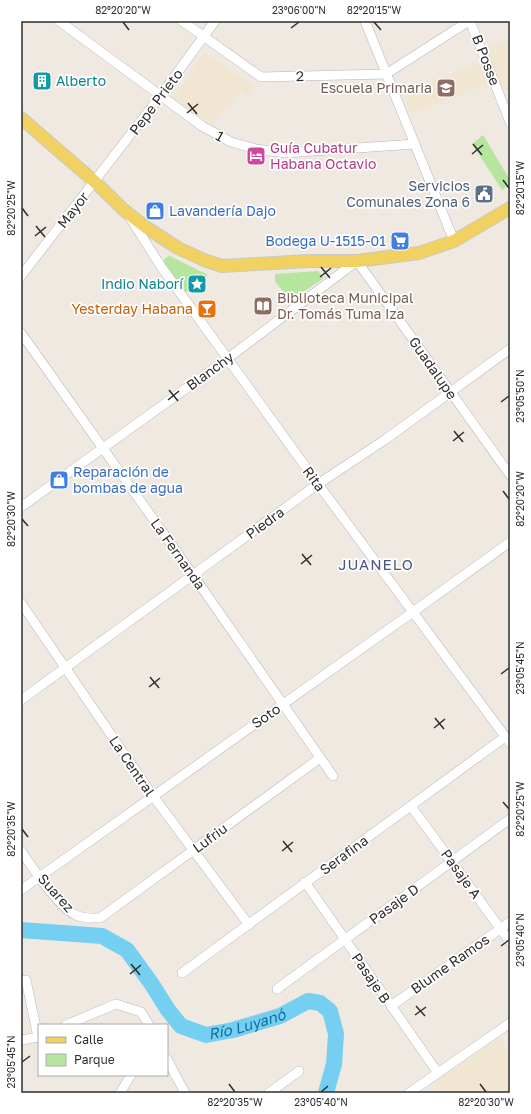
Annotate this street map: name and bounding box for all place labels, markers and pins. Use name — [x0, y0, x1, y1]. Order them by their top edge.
building icon: Alberto — [31, 70, 53, 92]
place label: Alberto — [56, 72, 106, 89]
school or university icon: Escuela Primaria — [435, 77, 457, 99]
place label: Escuela Primaria — [320, 79, 432, 96]
place label: Guía Cubatur Habana Octavio — [270, 139, 376, 172]
hotel icon: Guía Cubatur Habana Octavio — [245, 145, 267, 167]
place label: Servicios Comunales Zona 6 — [346, 177, 470, 210]
public building icon: Servicios Comunales Zona 6 — [473, 183, 495, 205]
shop icon: Lavandería Dajo — [144, 200, 166, 222]
place label: Lavandería Dajo — [169, 202, 276, 219]
supermarket icon: Bodega U-1515-01 — [389, 230, 411, 252]
place label: Bodega U-1515-01 — [265, 232, 386, 249]
place icon: Indio Naborí — [186, 273, 208, 295]
place label: Indio Naborí — [101, 275, 184, 292]
place label: Biblioteca Municipal Dr. Tomás Tuma Iza — [277, 289, 413, 322]
library icon: Biblioteca Municipal Dr. Tomás Tuma Iza — [252, 295, 274, 317]
bar icon: Yesterday Habana — [196, 298, 218, 320]
place label: Yesterday Habana — [71, 300, 193, 317]
place label: Reparación de bombas de agua — [73, 463, 183, 496]
shop icon: Reparación de bombas de agua — [48, 469, 70, 491]

